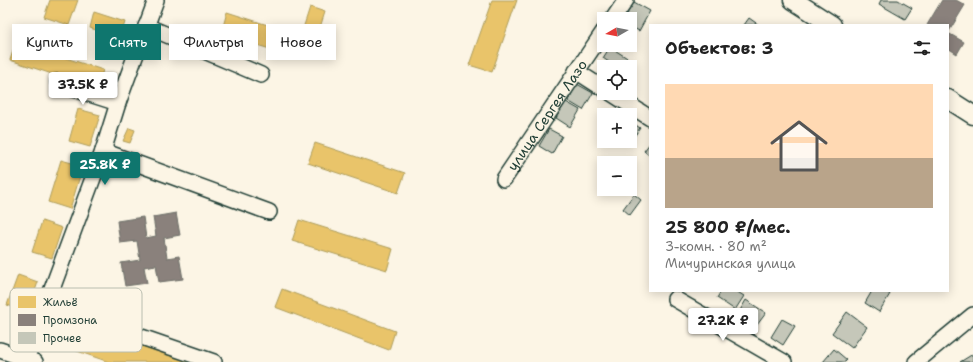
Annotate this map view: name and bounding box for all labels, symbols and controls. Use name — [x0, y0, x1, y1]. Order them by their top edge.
north arrow — [597, 12, 637, 52]
map controls — [597, 12, 637, 196]
chip: Купить — [12, 24, 87, 60]
chip: Снять — [95, 24, 161, 60]
chip: Фильтры — [169, 24, 258, 60]
chip: Новое — [266, 24, 336, 60]
text: Объектов: 3 — [665, 37, 774, 59]
icon: filters — [911, 37, 933, 59]
street label: улица Сергея Лазо — [503, 56, 591, 174]
button: locate — [597, 60, 637, 100]
pin: 37.5K ₽ — [46, 72, 120, 106]
text: 37.5K ₽ — [58, 76, 108, 93]
button: + — [597, 108, 637, 148]
icon: home — [763, 110, 835, 182]
pin: 25.8K ₽ — [68, 152, 142, 186]
text: 25.8K ₽ — [79, 156, 131, 173]
button: − — [597, 156, 637, 196]
text: 25 800 ₽/мес. — [665, 216, 791, 238]
text: 3-комн. · 80 m² — [665, 238, 767, 255]
text: Мичуринская улица — [665, 255, 796, 272]
legend — [10, 288, 142, 352]
text: Жильё — [43, 295, 78, 310]
pin: 27.2K ₽ — [686, 308, 760, 342]
text: 27.2K ₽ — [697, 312, 749, 329]
text: Промзона — [43, 313, 97, 328]
text: Прочее — [43, 331, 81, 346]

